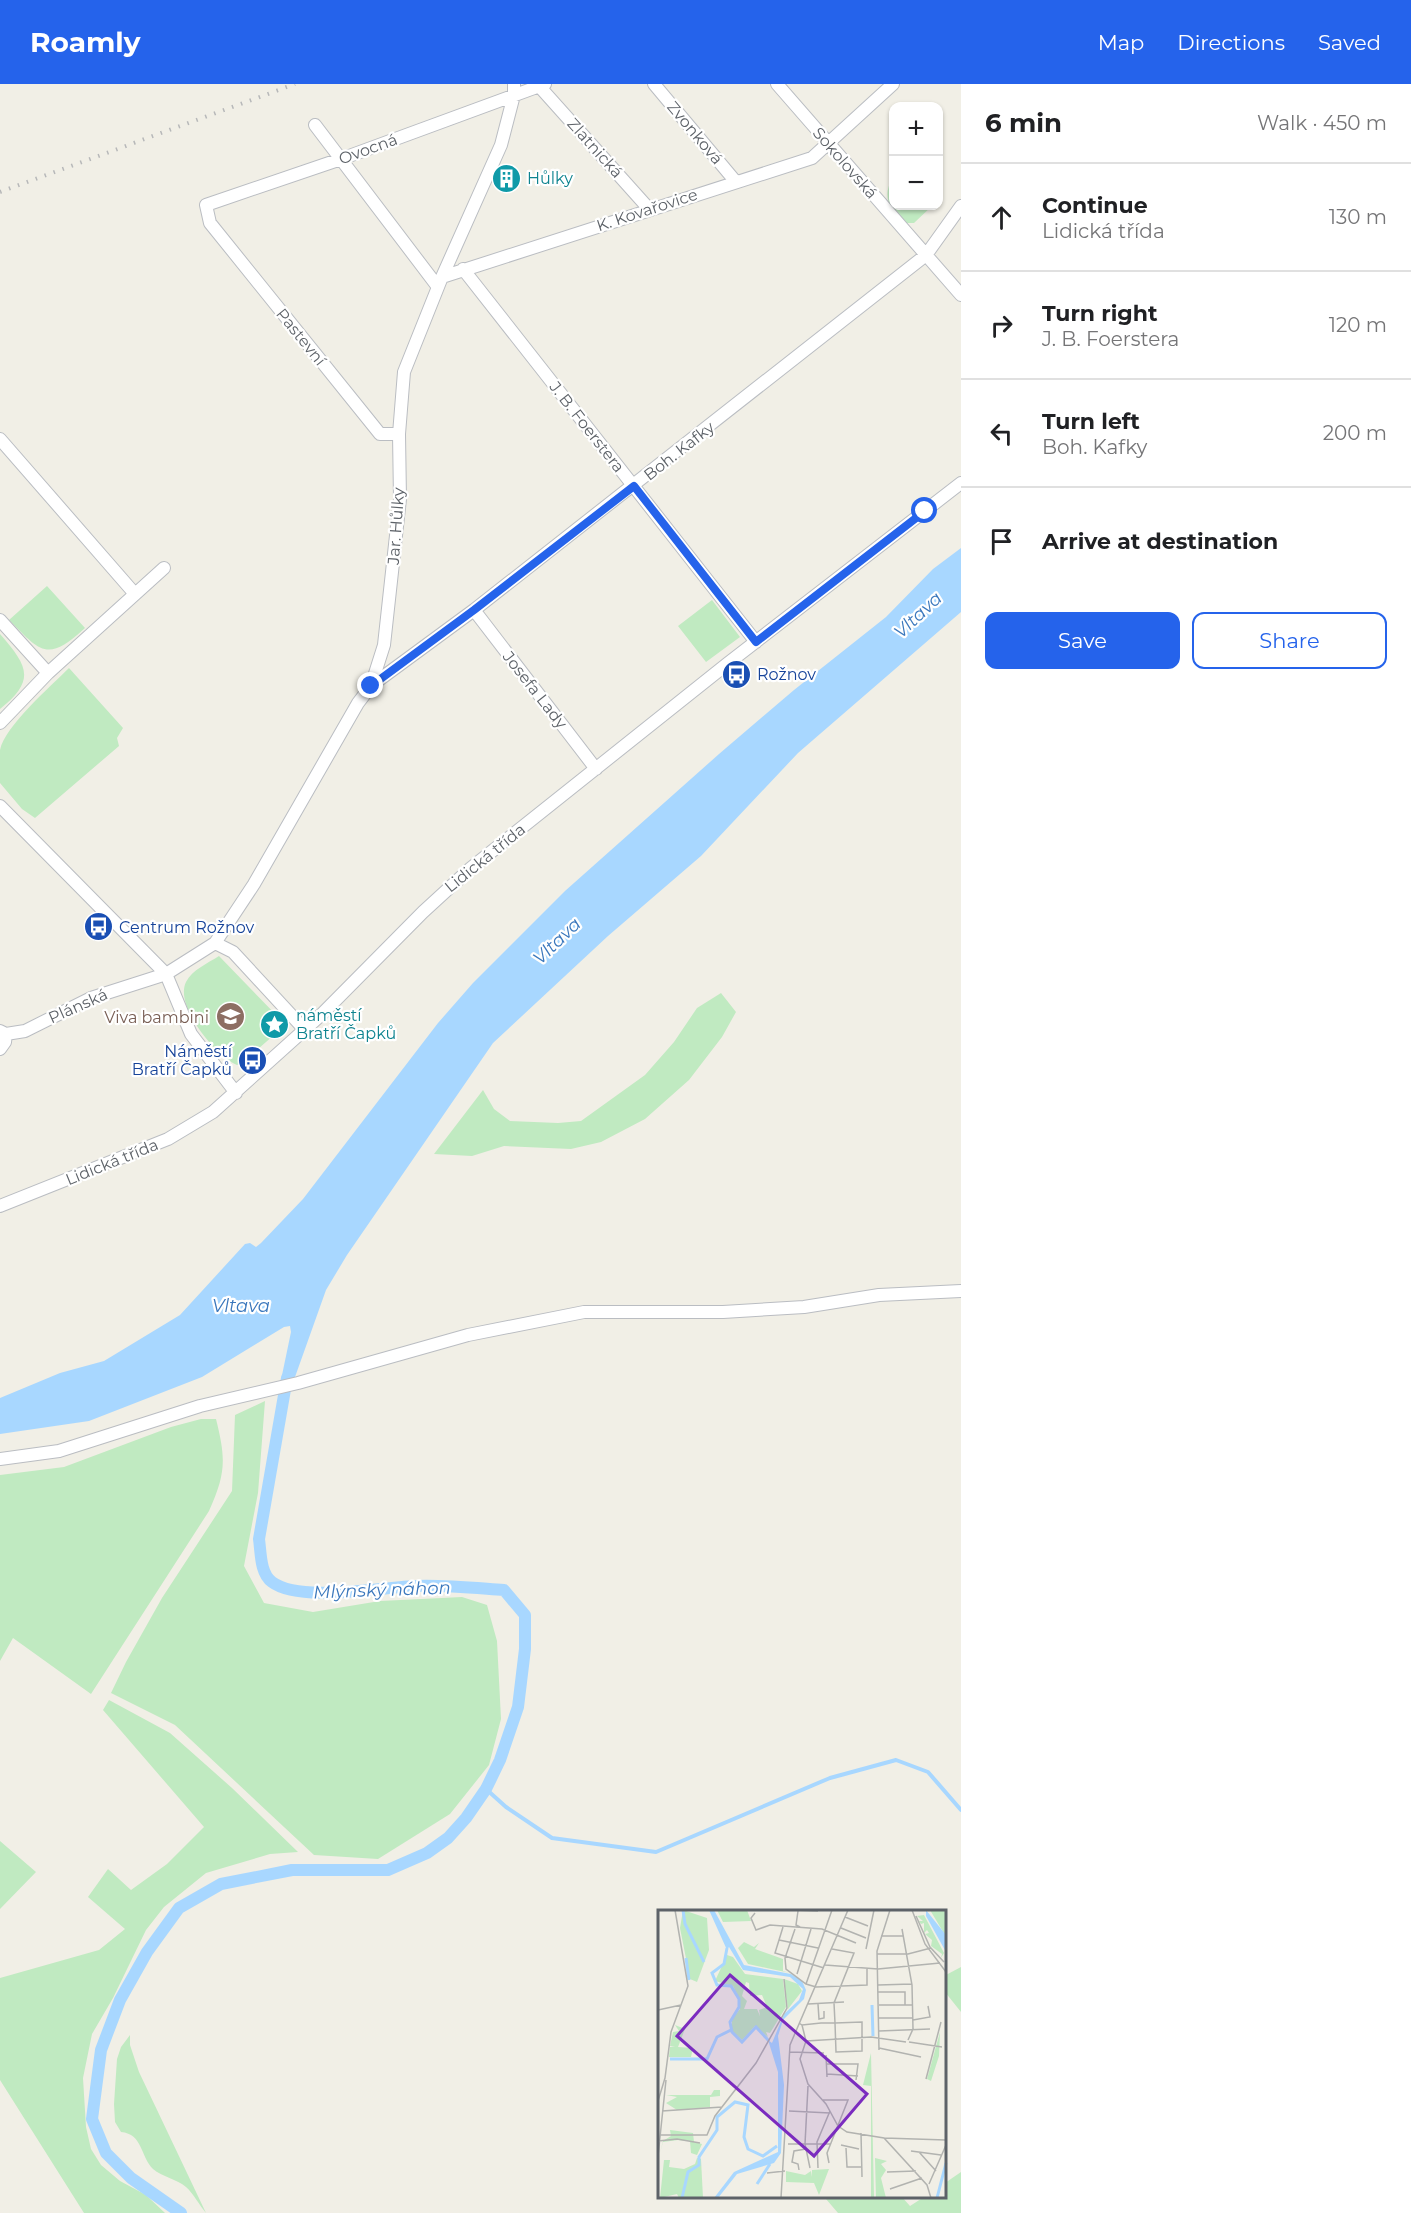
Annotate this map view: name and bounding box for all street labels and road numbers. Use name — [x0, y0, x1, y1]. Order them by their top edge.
street label: Zvonková — [663, 98, 727, 168]
street label: Zlatnická — [563, 114, 627, 182]
street label: Sokolovská — [809, 123, 881, 203]
street label: Ovocná — [336, 130, 400, 168]
street label: K. Kovařovice — [594, 185, 700, 235]
street label: Pastevní — [272, 305, 330, 370]
street label: J. B. Foerstera — [545, 377, 628, 476]
street label: Boh. Kafky — [640, 417, 718, 484]
street label: Jar. Hůlky — [384, 487, 408, 566]
street label: Josefa Lady — [498, 647, 571, 733]
street label: Lidická třída — [441, 820, 529, 896]
street label: Plánská — [45, 985, 111, 1027]
street label: Lidická třída — [63, 1135, 161, 1189]

